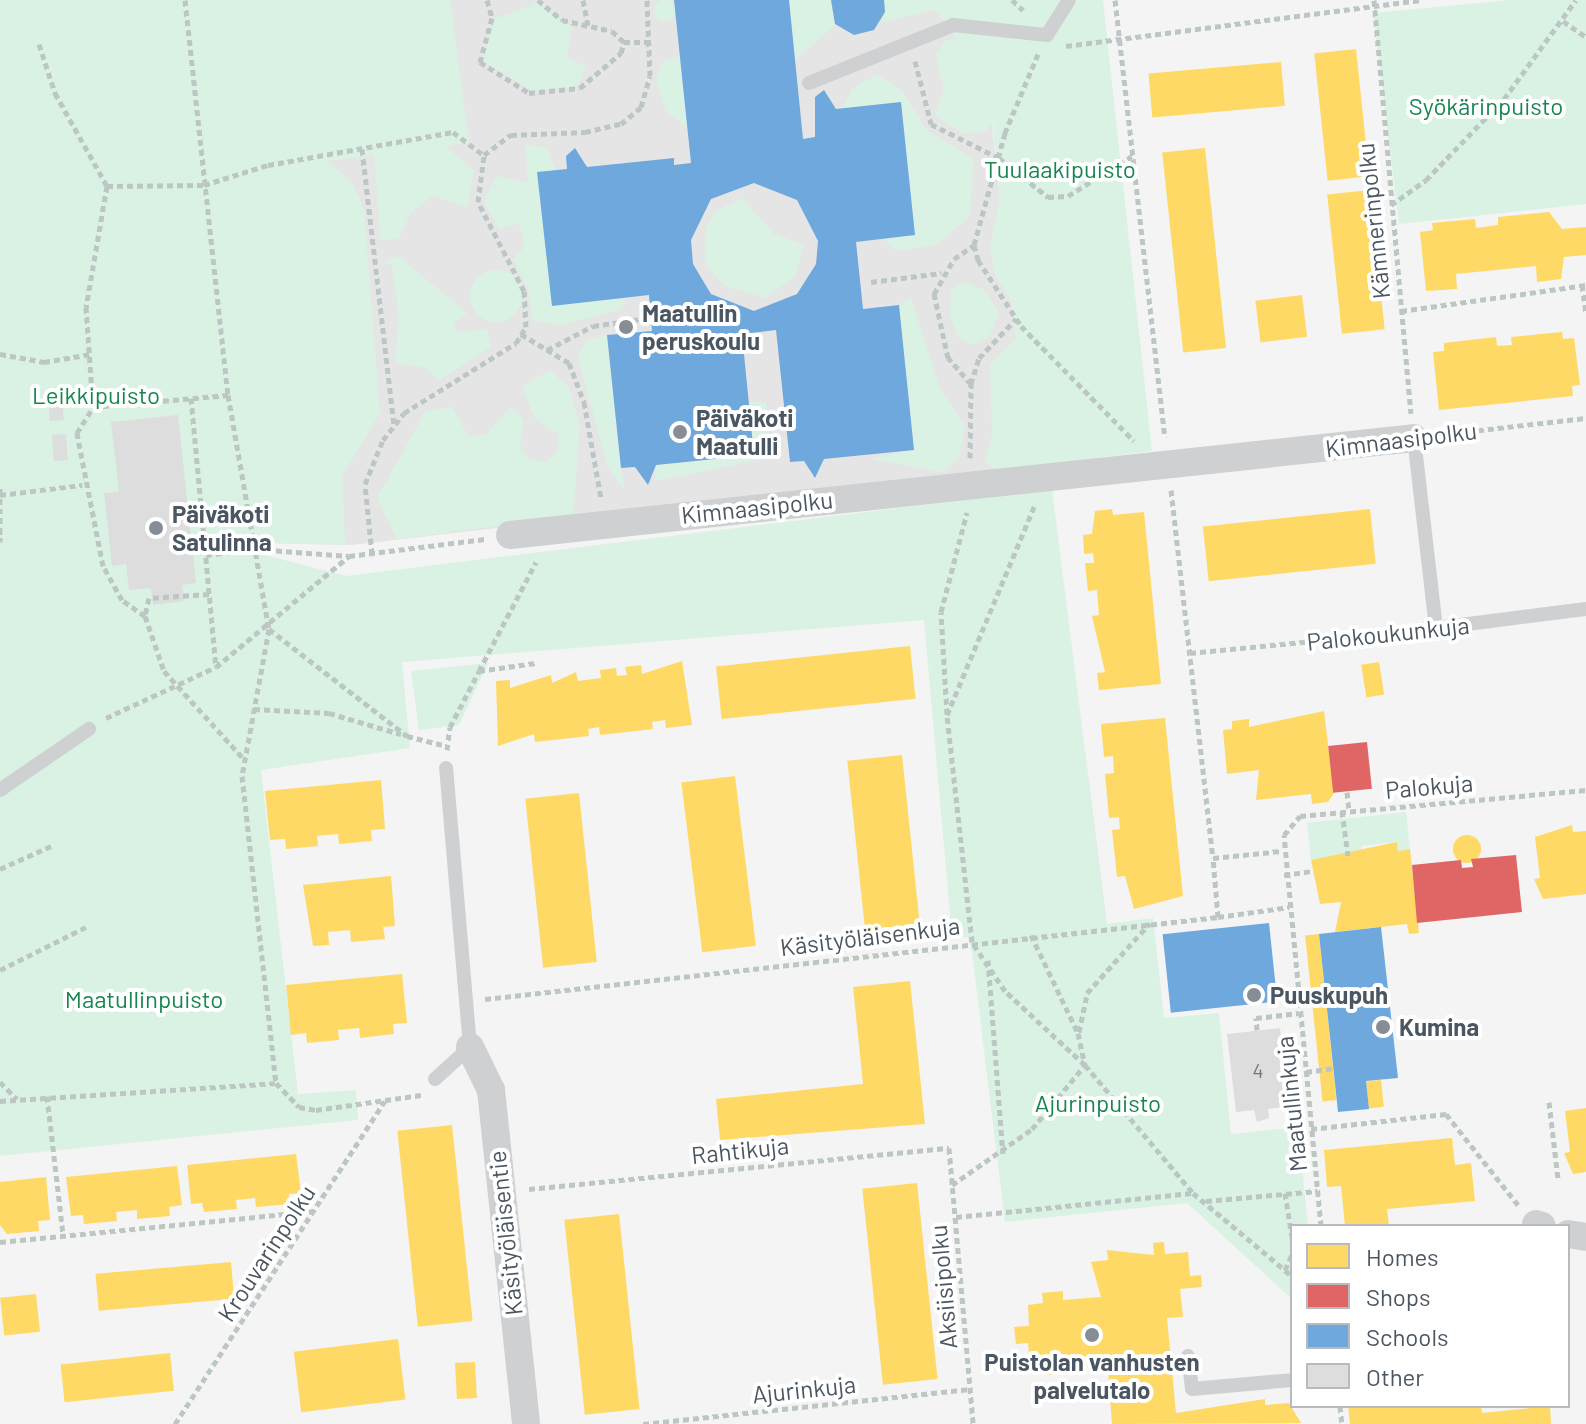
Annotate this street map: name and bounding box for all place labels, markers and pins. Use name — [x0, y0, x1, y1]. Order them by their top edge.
place label: Maatullin peruskoulu — [642, 299, 760, 355]
marker: Maatullin peruskoulu — [617, 318, 635, 336]
place label: Päiväkoti Maatulli — [696, 404, 793, 460]
marker: Päiväkoti Maatulli — [671, 423, 689, 441]
place label: Päiväkoti Satulinna — [172, 500, 272, 556]
marker: Päiväkoti Satulinna — [147, 519, 165, 537]
place label: Puuskupuh — [1270, 981, 1388, 1009]
marker: Puuskupuh — [1245, 986, 1263, 1004]
place label: Kumina — [1399, 1013, 1479, 1041]
marker: Kumina — [1374, 1018, 1392, 1036]
marker: Puistolan vanhusten palvelutalo — [1083, 1326, 1101, 1344]
place label: Puistolan vanhusten palvelutalo — [984, 1348, 1200, 1404]

